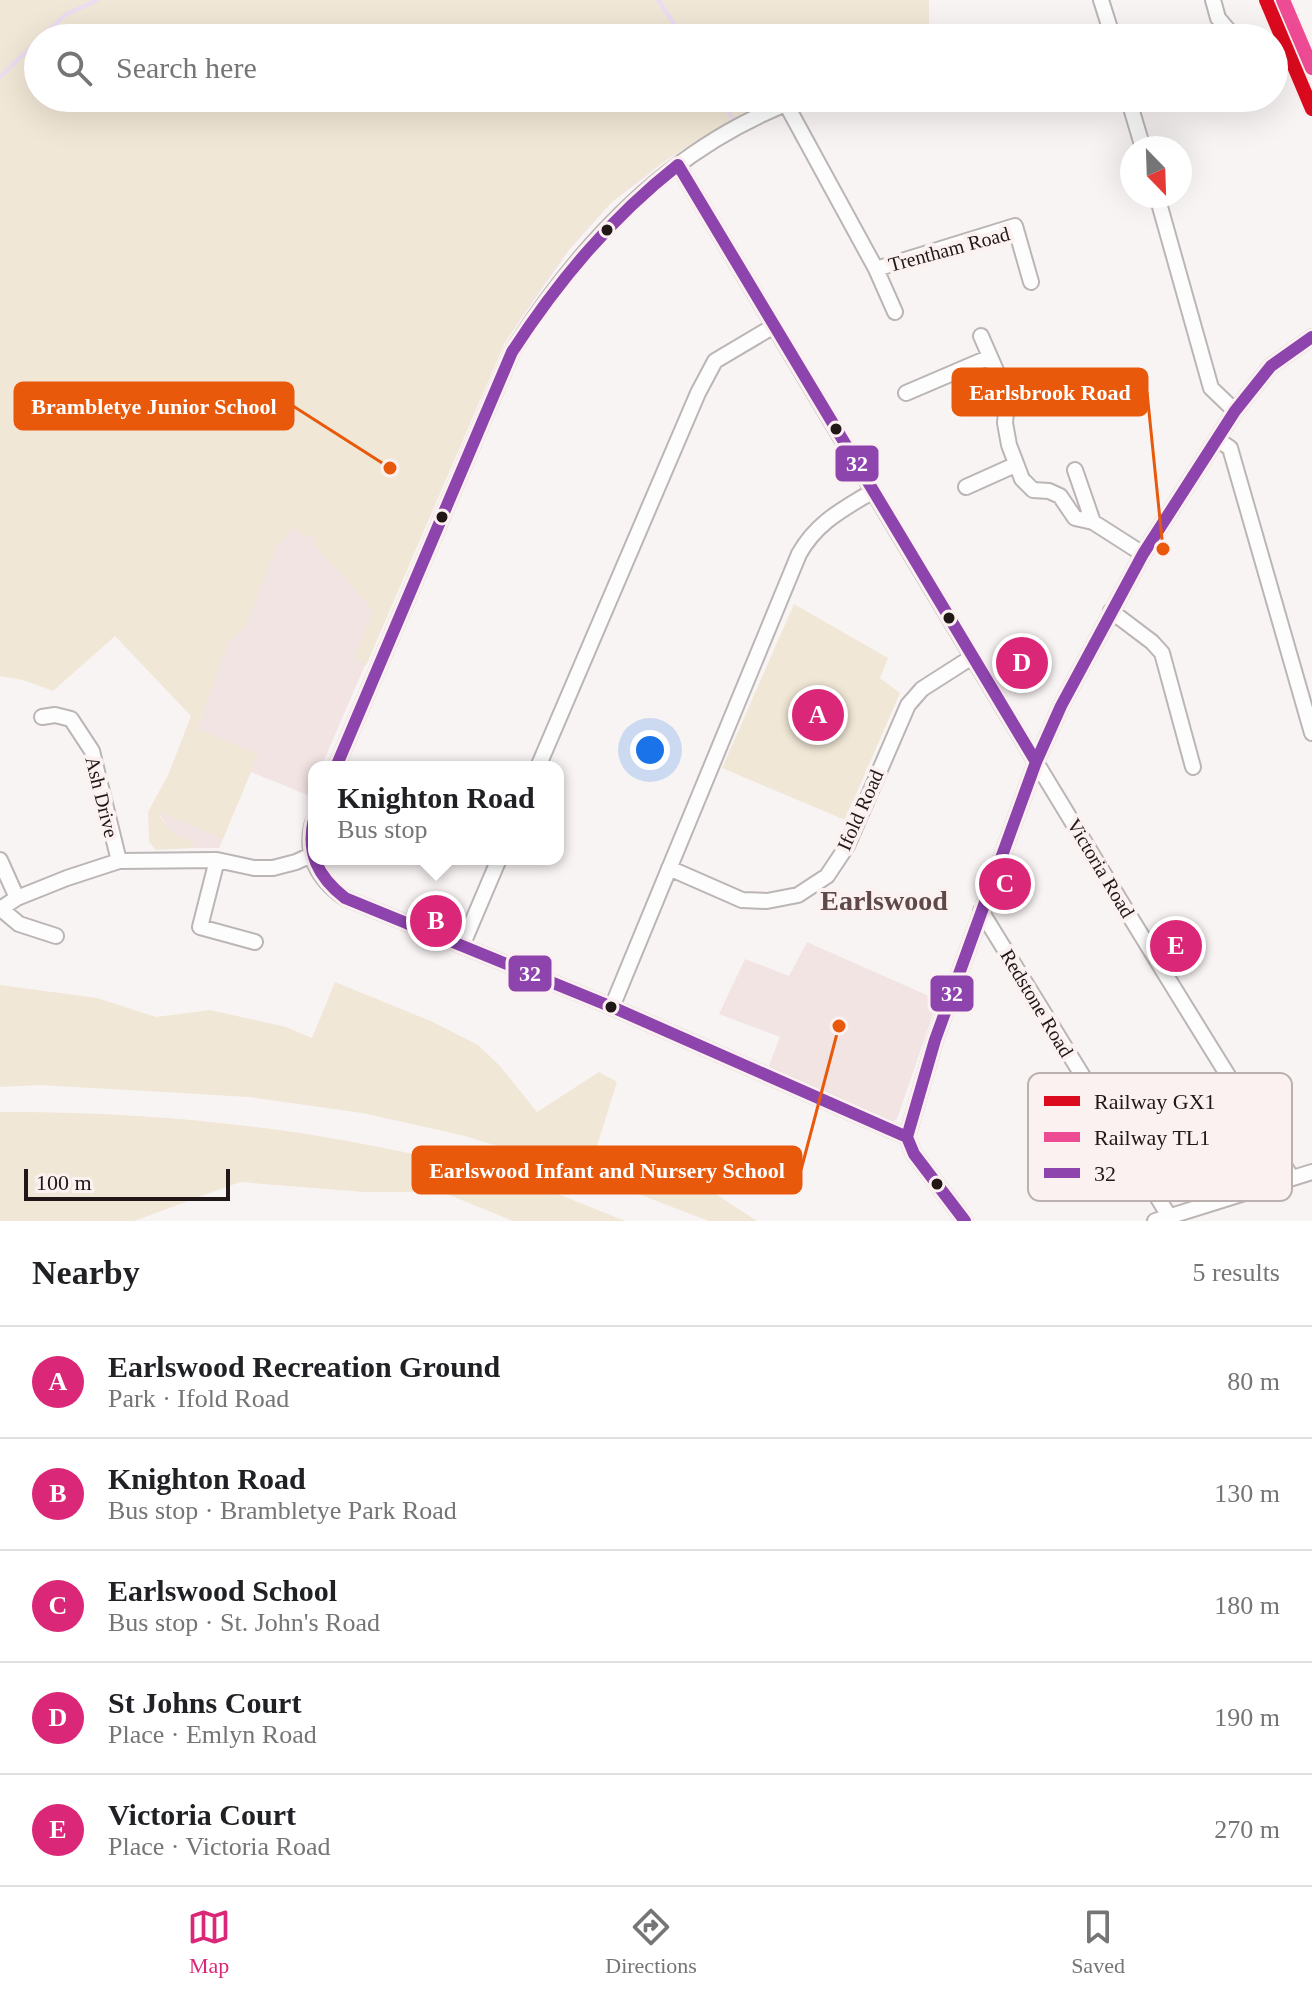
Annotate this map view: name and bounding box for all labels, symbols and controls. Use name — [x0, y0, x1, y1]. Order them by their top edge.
search box — [24, 24, 1288, 112]
icon: search — [52, 46, 96, 90]
text: Search here — [116, 51, 257, 84]
north arrow — [1120, 136, 1192, 208]
unlabelled marker — [599, 222, 615, 238]
street label: Trentham Road — [886, 222, 1012, 276]
callout: Earlsbrook Road — [953, 369, 1147, 415]
text: Earlsbrook Road — [969, 380, 1131, 405]
callout: Brambletye Junior School — [15, 383, 293, 429]
text: Brambletye Junior School — [31, 394, 277, 419]
unlabelled marker — [828, 421, 844, 437]
line badge: 32 — [834, 444, 880, 483]
text: 32 — [846, 451, 868, 476]
unlabelled marker — [434, 509, 450, 525]
unlabelled marker — [941, 610, 957, 626]
pin: D — [996, 633, 1048, 693]
pin: A — [792, 685, 844, 745]
your location — [630, 730, 670, 770]
street label: Ash Drive — [81, 754, 123, 840]
popup — [308, 761, 564, 865]
street label: Ifold Road — [832, 766, 888, 854]
text: Knighton Road — [337, 781, 535, 814]
text: Bus stop — [337, 815, 428, 844]
street label: Victoria Road — [1063, 815, 1139, 921]
pin: C — [979, 854, 1031, 914]
district label: Earlswood — [820, 885, 948, 916]
pin: B — [410, 891, 462, 951]
pin: E — [1150, 916, 1202, 976]
street label: Redstone Road — [996, 945, 1078, 1061]
line badge: 32 — [507, 954, 553, 993]
text: 32 — [519, 961, 541, 986]
line badge: 32 — [929, 974, 975, 1013]
text: 32 — [941, 981, 963, 1006]
unlabelled marker — [603, 999, 619, 1015]
legend — [1028, 1073, 1292, 1201]
text: Railway GX1 — [1094, 1089, 1216, 1114]
text: Railway TL1 — [1094, 1125, 1210, 1150]
callout: Earlswood Infant and Nursery School — [413, 1147, 801, 1193]
text: Earlswood Infant and Nursery School — [429, 1158, 785, 1183]
text: 32 — [1094, 1161, 1116, 1186]
scale bar — [24, 1165, 230, 1201]
text: 100 m — [36, 1170, 92, 1195]
unlabelled marker — [929, 1176, 945, 1192]
text: Nearby — [32, 1254, 140, 1291]
text: 5 results — [1193, 1258, 1280, 1287]
text: Earlswood Recreation Ground — [108, 1350, 500, 1383]
text: A — [49, 1367, 67, 1396]
text: 80 m — [1227, 1367, 1280, 1396]
text: Park · Ifold Road — [108, 1384, 289, 1413]
text: Knighton Road — [108, 1462, 306, 1495]
text: B — [49, 1479, 67, 1508]
text: 130 m — [1214, 1479, 1280, 1508]
text: Bus stop · Brambletye Park Road — [108, 1496, 457, 1525]
text: Earlswood School — [108, 1574, 337, 1607]
text: C — [49, 1591, 67, 1620]
text: 180 m — [1214, 1591, 1280, 1620]
text: Bus stop · St. John's Road — [108, 1608, 380, 1637]
text: St Johns Court — [108, 1686, 301, 1719]
text: D — [49, 1703, 67, 1732]
text: 190 m — [1214, 1703, 1280, 1732]
text: Place · Emlyn Road — [108, 1720, 317, 1749]
text: Victoria Court — [108, 1798, 296, 1831]
text: E — [49, 1815, 67, 1844]
text: 270 m — [1214, 1815, 1280, 1844]
text: Place · Victoria Road — [108, 1832, 331, 1861]
tab: Map — [187, 1905, 231, 1979]
tab: Directions — [605, 1905, 697, 1979]
tab: Saved — [1071, 1905, 1125, 1979]

